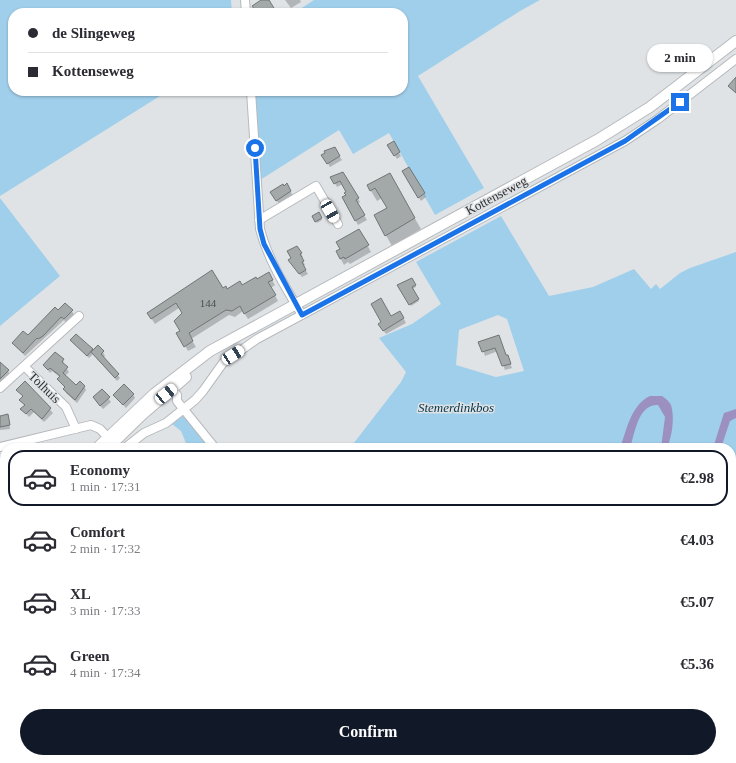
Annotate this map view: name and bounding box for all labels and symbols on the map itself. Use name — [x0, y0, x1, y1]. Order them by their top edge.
callout: 2 min — [647, 44, 713, 72]
route end — [671, 93, 689, 111]
route start — [246, 139, 264, 157]
street label: Kottenseweg — [463, 173, 530, 218]
car — [319, 198, 341, 224]
house number: 144 — [200, 297, 217, 309]
car — [220, 343, 246, 367]
street label: Tolhuis — [25, 368, 64, 406]
car — [153, 382, 179, 406]
park label: Stemerdinkbos — [418, 400, 494, 415]

